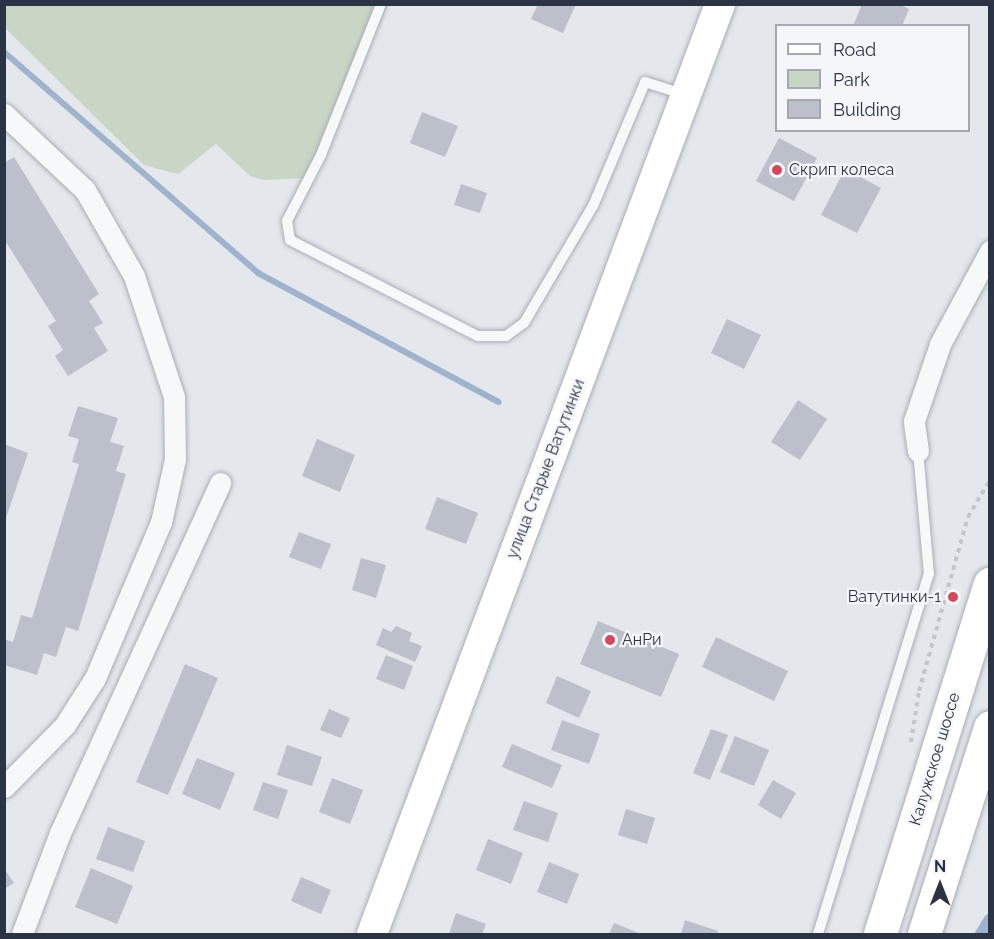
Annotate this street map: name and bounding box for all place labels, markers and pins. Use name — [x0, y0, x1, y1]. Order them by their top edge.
place label: Скрип колеса — [789, 160, 894, 180]
marker: Скрип колеса — [770, 163, 784, 177]
place label: Ватутинки-1 — [848, 587, 941, 607]
marker: Ватутинки-1 — [946, 590, 960, 604]
place label: АнРи — [622, 630, 662, 650]
marker: АнРи — [603, 633, 617, 647]

